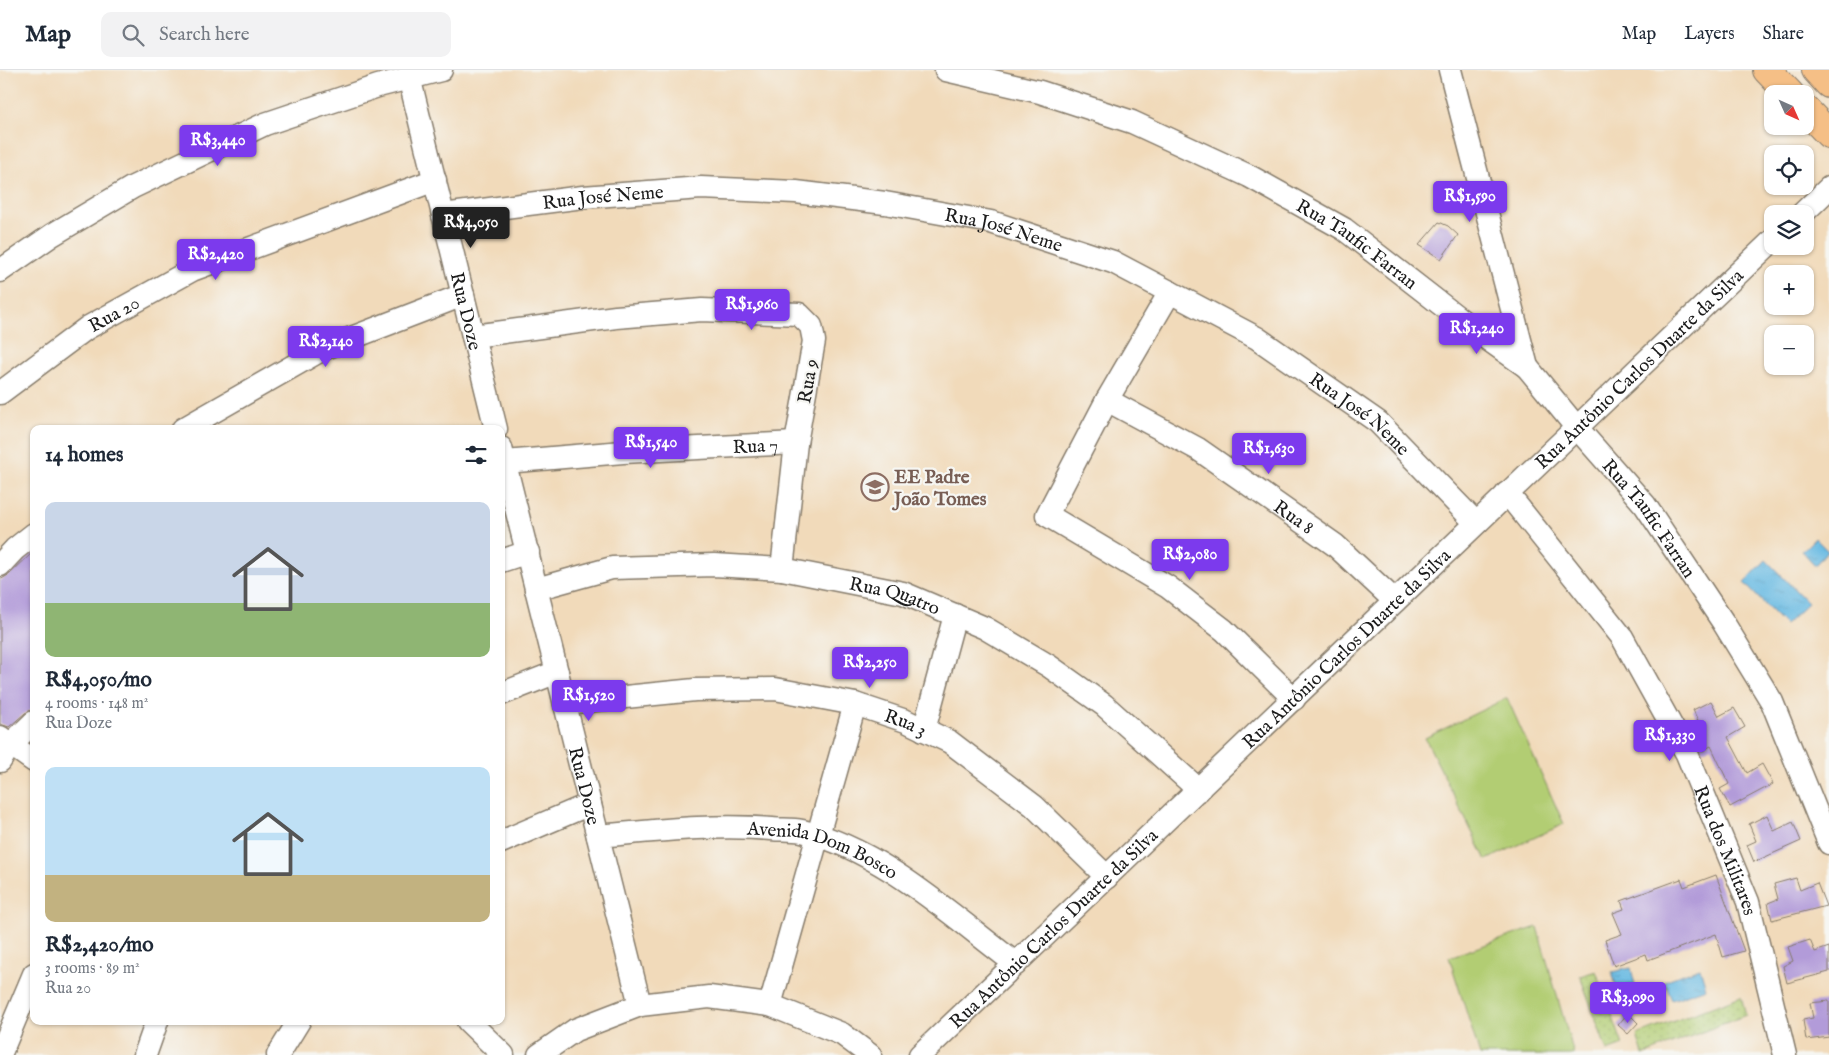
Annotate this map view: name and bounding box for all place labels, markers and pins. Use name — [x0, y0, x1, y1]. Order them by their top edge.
pin: R$3,440 — [172, 124, 264, 167]
pin: R$1,590 — [1424, 180, 1516, 223]
pin: R$4,050 — [425, 206, 517, 249]
pin: R$2,420 — [170, 238, 262, 281]
pin: R$1,960 — [706, 288, 798, 331]
pin: R$1,240 — [1431, 312, 1523, 355]
pin: R$2,140 — [280, 326, 372, 368]
pin: R$1,540 — [605, 426, 697, 469]
pin: R$1,630 — [1223, 432, 1315, 475]
place label: EE Padre João Tomes — [891, 466, 987, 512]
school or university icon: EE Padre João Tomes — [860, 472, 890, 502]
pin: R$2,080 — [1144, 538, 1236, 581]
pin: R$2,250 — [824, 646, 916, 689]
pin: R$1,520 — [543, 680, 635, 722]
pin: R$1,330 — [1624, 720, 1716, 762]
pin: R$3,090 — [1582, 982, 1674, 1024]

